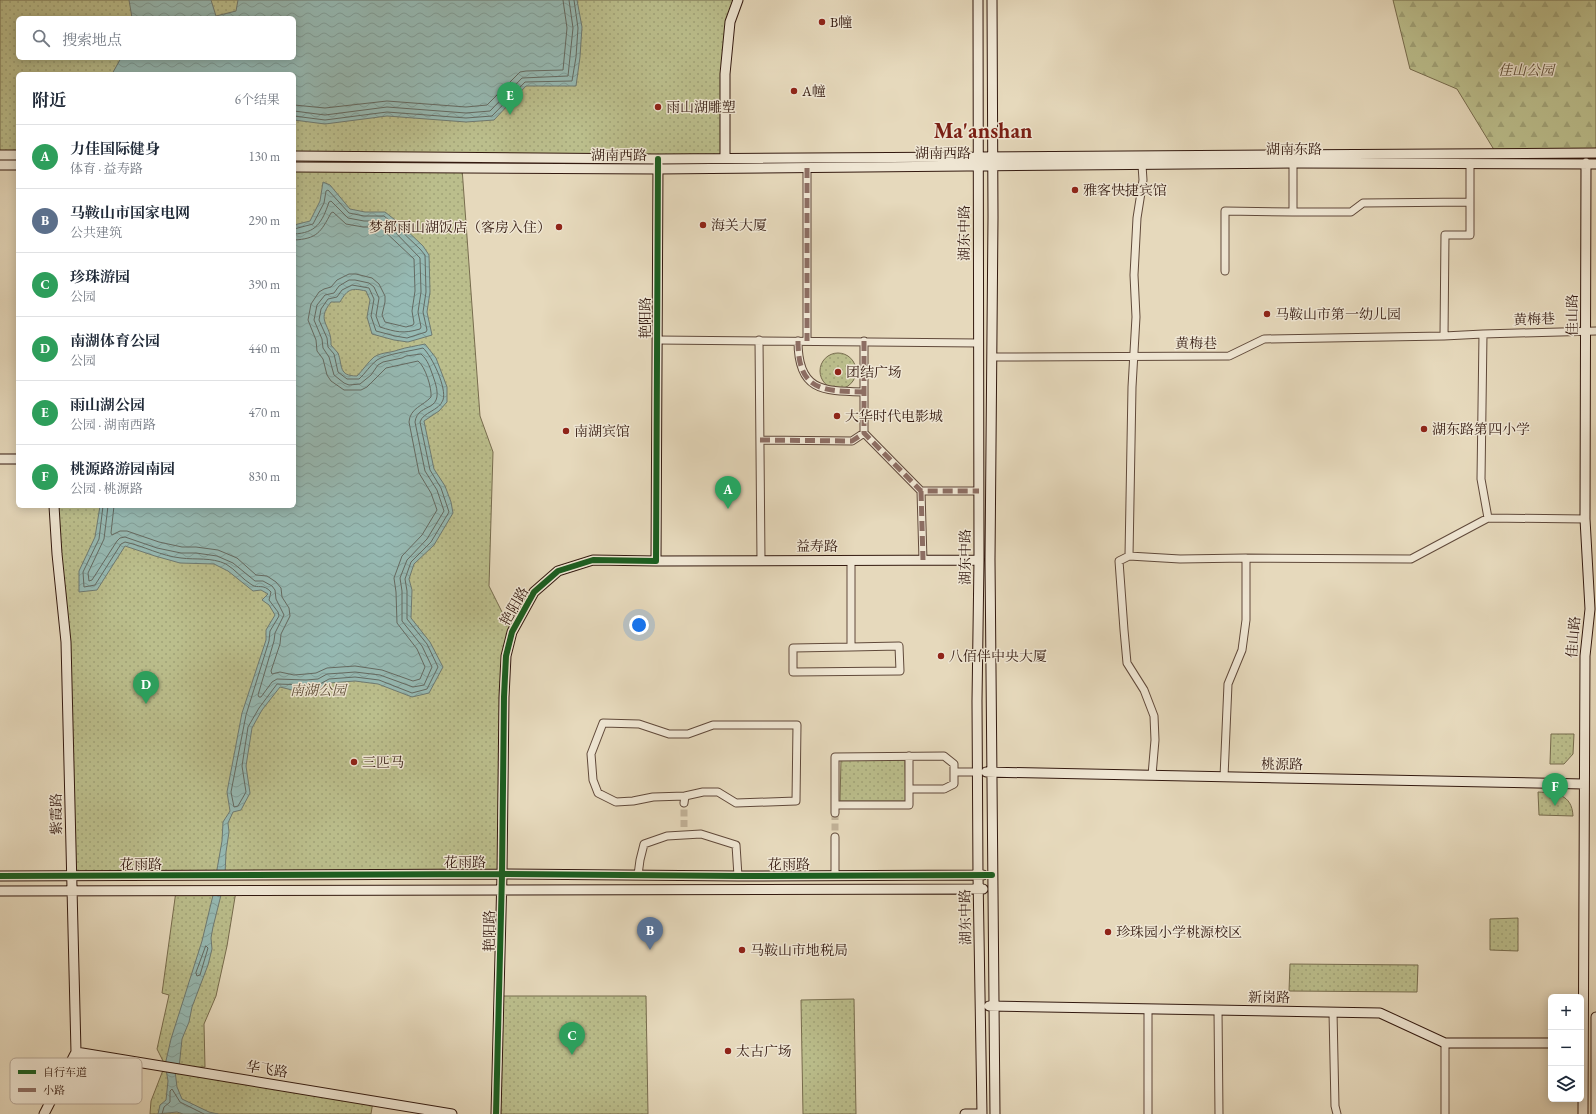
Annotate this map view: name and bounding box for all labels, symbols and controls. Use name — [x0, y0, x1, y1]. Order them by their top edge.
place label: B幢 — [830, 13, 852, 31]
search box — [16, 16, 296, 60]
marker: B幢 — [817, 17, 827, 27]
icon: search — [30, 27, 52, 49]
text: 搜索地点 — [62, 30, 122, 49]
park label: 佳山公园 — [1498, 61, 1556, 79]
pin: E — [497, 82, 523, 115]
place label: A幢 — [801, 82, 826, 100]
marker: A幢 — [789, 86, 799, 96]
text: 附近 — [32, 89, 66, 111]
text: 6个结果 — [235, 91, 280, 108]
place label: 雨山湖雕塑 — [666, 98, 736, 116]
marker: 雨山湖雕塑 — [653, 102, 663, 112]
district label: Ma'anshan — [934, 116, 1033, 145]
text: 力佳国际健身 — [70, 139, 160, 158]
street label: 湖南东路 — [1266, 140, 1322, 158]
street label: 湖南西路 — [915, 144, 971, 162]
street label: 湖南西路 — [591, 146, 647, 164]
text: A — [40, 148, 50, 165]
text: 130 m — [249, 148, 280, 165]
text: 体育 · 益寿路 — [70, 160, 143, 177]
place label: 雅客快捷宾馆 — [1083, 181, 1167, 199]
marker: 雅客快捷宾馆 — [1070, 185, 1080, 195]
text: 马鞍山市国家电网 — [70, 203, 190, 222]
street label: 湖东中路 — [955, 205, 973, 261]
text: B — [41, 212, 49, 229]
text: 290 m — [249, 212, 280, 229]
place label: 海关大厦 — [711, 216, 767, 234]
place label: 梦都雨山湖饭店（客房入住） — [369, 218, 551, 236]
marker: 海关大厦 — [698, 220, 708, 230]
marker: 梦都雨山湖饭店（客房入住） — [554, 222, 564, 232]
text: 公共建筑 — [70, 224, 122, 241]
text: 珍珠游园 — [70, 267, 130, 286]
text: C — [40, 276, 50, 293]
text: 390 m — [249, 276, 280, 293]
text: 公园 — [70, 288, 96, 305]
street label: 佳山路 — [1563, 294, 1581, 336]
street label: 艳阳路 — [636, 297, 654, 339]
place label: 马鞍山市第一幼儿园 — [1275, 305, 1401, 323]
marker: 马鞍山市第一幼儿园 — [1262, 309, 1272, 319]
street label: 黄梅巷 — [1513, 309, 1555, 329]
text: 南湖体育公园 — [70, 331, 160, 350]
street label: 黄梅巷 — [1175, 334, 1217, 352]
text: D — [40, 340, 50, 357]
text: 440 m — [249, 340, 280, 357]
text: 公园 — [70, 352, 96, 369]
place label: 团结广场 — [846, 363, 902, 381]
marker: 团结广场 — [833, 367, 843, 377]
text: 雨山湖公园 — [70, 395, 145, 414]
text: E — [41, 404, 49, 421]
text: 470 m — [249, 404, 280, 421]
place label: 大华时代电影城 — [845, 407, 943, 425]
marker: 大华时代电影城 — [832, 411, 842, 421]
text: 公园 · 湖南西路 — [70, 416, 156, 433]
place label: 湖东路第四小学 — [1432, 420, 1530, 438]
place label: 南湖宾馆 — [574, 422, 630, 440]
marker: 湖东路第四小学 — [1419, 424, 1429, 434]
marker: 南湖宾馆 — [561, 426, 571, 436]
text: 桃源路游园南园 — [70, 459, 175, 478]
text: F — [41, 468, 49, 485]
text: 830 m — [249, 468, 280, 485]
pin: A — [715, 476, 741, 509]
text: 公园 · 桃源路 — [70, 480, 143, 497]
street label: 湖东中路 — [956, 529, 974, 585]
street label: 益寿路 — [796, 537, 838, 555]
street label: 艳阳路 — [496, 583, 532, 629]
your location — [629, 615, 649, 635]
street label: 佳山路 — [1562, 615, 1584, 659]
place label: 八佰伴中央大厦 — [949, 647, 1047, 665]
marker: 八佰伴中央大厦 — [936, 651, 946, 661]
pin: D — [133, 671, 159, 704]
park label: 南湖公园 — [290, 681, 348, 699]
place label: 三匹马 — [362, 753, 404, 771]
street label: 桃源路 — [1261, 755, 1303, 773]
marker: 三匹马 — [349, 757, 359, 767]
pin: F — [1542, 773, 1568, 806]
street label: 紫霞路 — [47, 793, 65, 835]
street label: 花雨路 — [444, 853, 486, 871]
street label: 花雨路 — [120, 855, 162, 873]
street label: 花雨路 — [768, 855, 810, 873]
street label: 湖东中路 — [956, 889, 974, 945]
street label: 艳阳路 — [480, 910, 498, 952]
pin: B — [637, 917, 663, 950]
place label: 珍珠园小学桃源校区 — [1116, 923, 1242, 941]
marker: 珍珠园小学桃源校区 — [1103, 927, 1113, 937]
place label: 马鞍山市地税局 — [750, 941, 848, 959]
marker: 马鞍山市地税局 — [737, 945, 747, 955]
street label: 新岗路 — [1248, 988, 1290, 1006]
map controls — [1548, 994, 1584, 1102]
button: + — [1548, 994, 1584, 1030]
pin: C — [559, 1022, 585, 1055]
button: − — [1548, 1030, 1584, 1066]
place label: 太古广场 — [736, 1042, 792, 1060]
marker: 太古广场 — [723, 1046, 733, 1056]
street label: 华飞路 — [245, 1057, 289, 1081]
legend — [10, 1058, 142, 1104]
text: 自行车道 — [43, 1065, 87, 1079]
button: layers — [1548, 1066, 1584, 1102]
text: 小路 — [43, 1083, 65, 1097]

